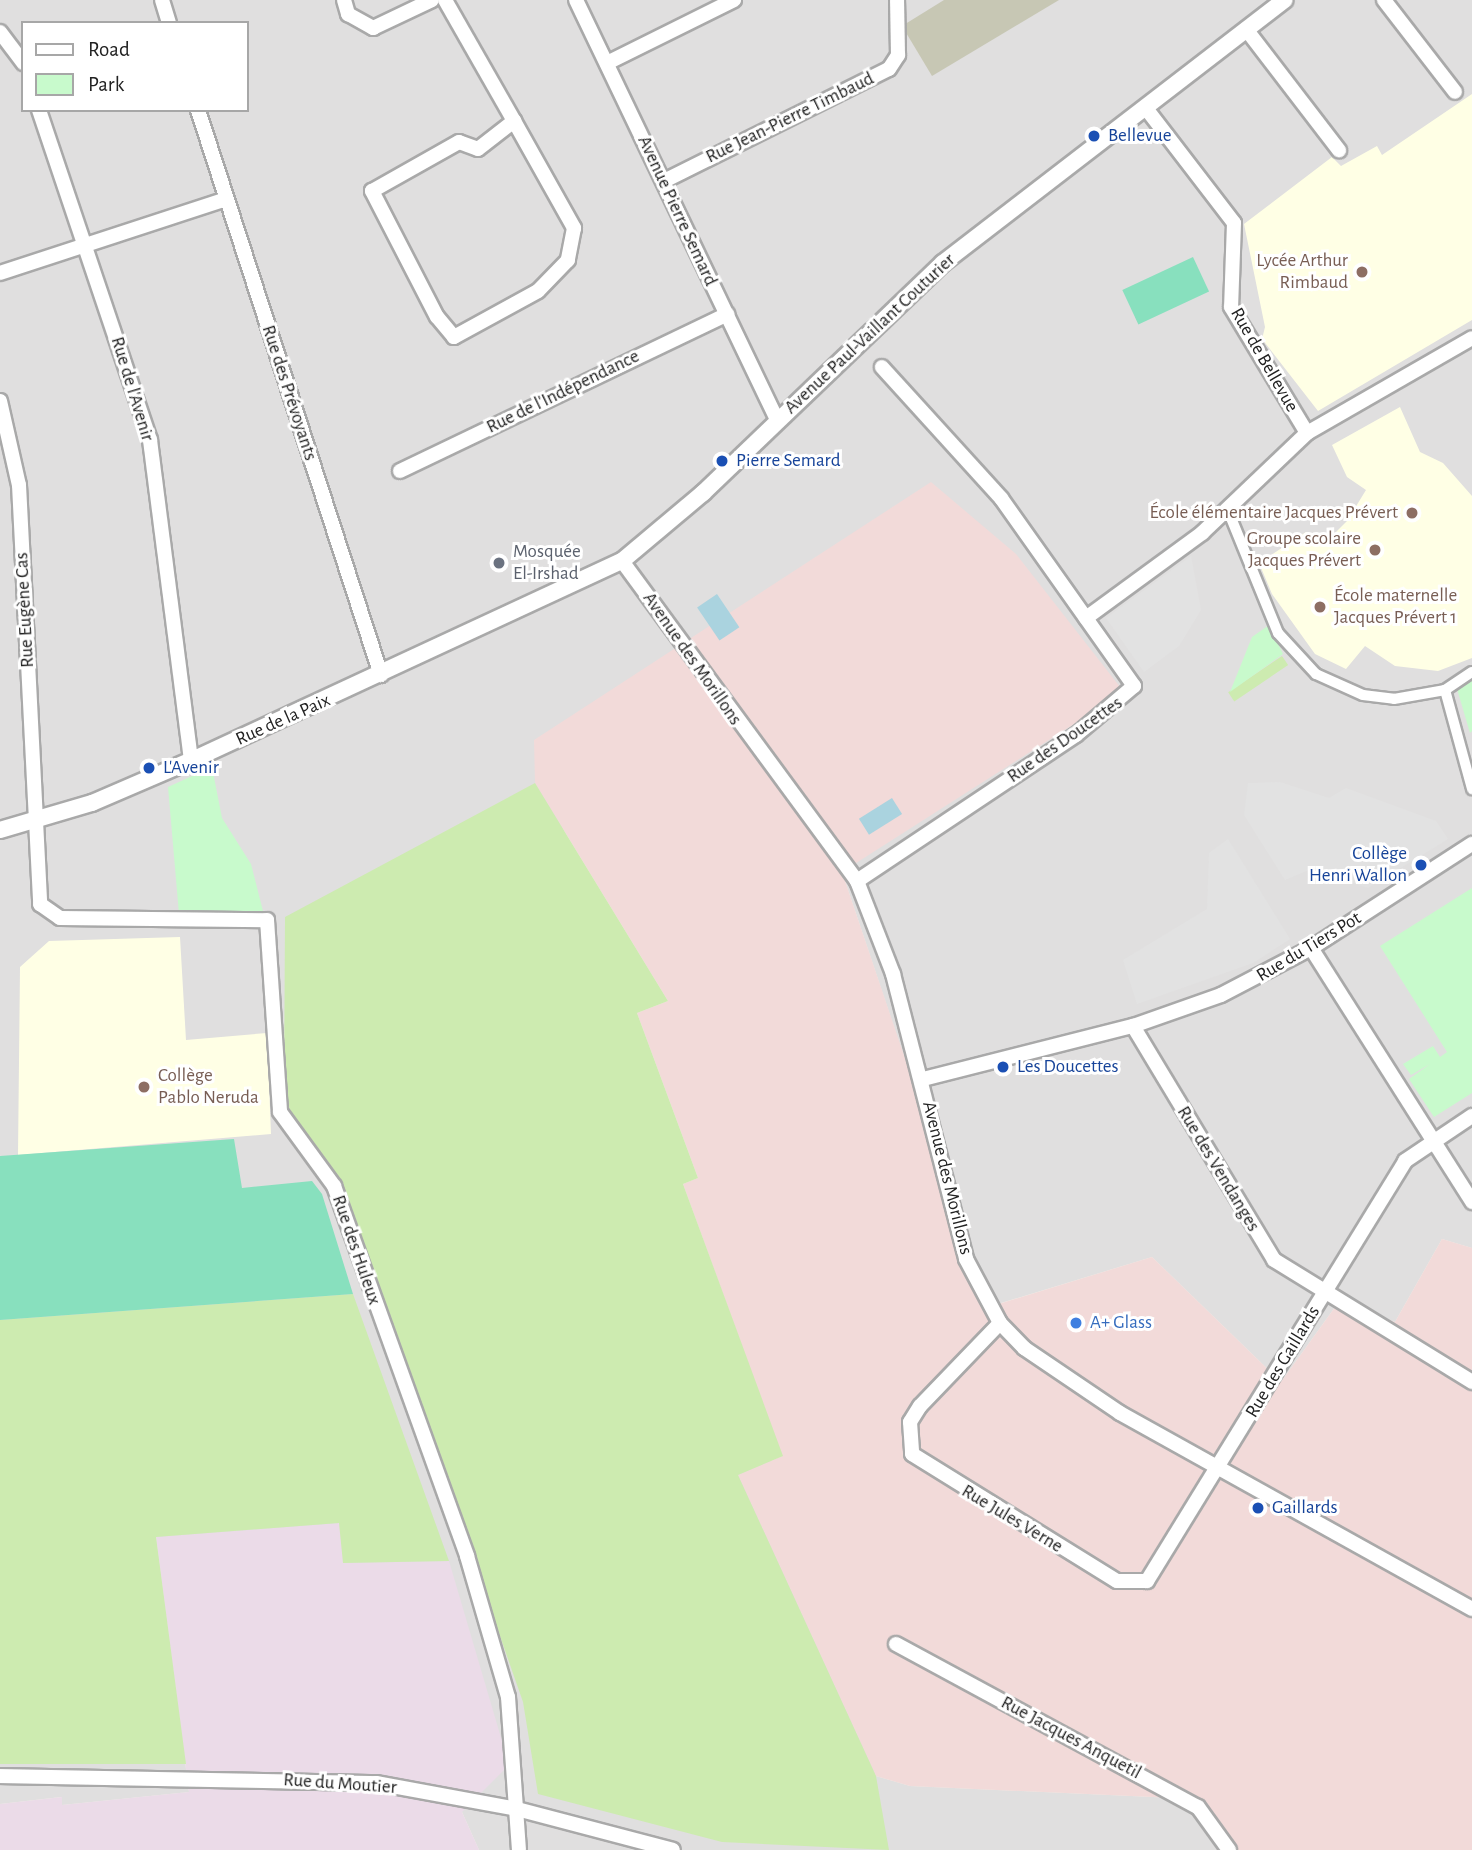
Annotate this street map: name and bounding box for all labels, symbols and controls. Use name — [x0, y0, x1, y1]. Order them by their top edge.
legend — [21, 21, 248, 112]
text: Road — [88, 39, 130, 60]
street label: Rue Jean-Pierre Timbaud — [702, 67, 878, 169]
text: Park — [88, 74, 124, 95]
place label: Bellevue — [1108, 125, 1171, 147]
marker: Bellevue — [1086, 128, 1102, 144]
street label: Avenue Pierre Semard — [632, 132, 722, 290]
street label: Avenue Paul-Vaillant Couturier — [780, 249, 960, 419]
place label: Lycée Arthur Rimbaud — [1256, 250, 1348, 294]
marker: Lycée Arthur Rimbaud — [1354, 264, 1370, 280]
street label: Rue de Bellevue — [1225, 304, 1303, 416]
street label: Rue des Prévoyants — [256, 322, 322, 464]
street label: Rue de l'Avenir — [105, 334, 159, 444]
street label: Rue de l'Indépendance — [483, 345, 643, 439]
place label: Pierre Semard — [736, 450, 840, 472]
marker: Pierre Semard — [714, 453, 730, 469]
place label: École élémentaire Jacques Prévert — [1150, 502, 1398, 524]
marker: École élémentaire Jacques Prévert — [1404, 505, 1420, 521]
place label: Groupe scolaire Jacques Prévert — [1247, 528, 1361, 572]
place label: Mosquée El-Irshad — [513, 541, 581, 585]
marker: Groupe scolaire Jacques Prévert — [1367, 542, 1383, 558]
street label: Rue Eugène Cas — [11, 552, 39, 668]
marker: Mosquée El-Irshad — [491, 555, 507, 571]
place label: École maternelle Jacques Prévert 1 — [1334, 585, 1457, 629]
street label: Avenue des Morillons — [638, 588, 746, 730]
marker: École maternelle Jacques Prévert 1 — [1312, 599, 1328, 615]
street label: Rue de la Paix — [232, 689, 334, 751]
street label: Rue des Doucettes — [1003, 692, 1127, 788]
place label: L'Avenir — [163, 757, 219, 779]
marker: L'Avenir — [141, 760, 157, 776]
place label: Collège Henri Wallon — [1309, 843, 1407, 887]
marker: Collège Henri Wallon — [1413, 857, 1429, 873]
street label: Rue du Tiers Pot — [1253, 907, 1365, 987]
place label: Les Doucettes — [1017, 1056, 1119, 1078]
marker: Les Doucettes — [995, 1059, 1011, 1075]
place label: Collège Pablo Neruda — [158, 1065, 259, 1109]
marker: Collège Pablo Neruda — [136, 1079, 152, 1095]
street label: Avenue des Morillons — [917, 1099, 977, 1257]
street label: Rue des Vendanges — [1172, 1102, 1264, 1236]
street label: Rue des Huleux — [327, 1192, 385, 1308]
street label: Rue des Gaillards — [1241, 1302, 1325, 1422]
place label: A+ Glass — [1090, 1312, 1152, 1334]
marker: A+ Glass — [1068, 1315, 1084, 1331]
street label: Rue Jules Verne — [957, 1480, 1067, 1558]
place label: Gaillards — [1272, 1497, 1338, 1519]
marker: Gaillards — [1250, 1500, 1266, 1516]
street label: Rue Jacques Anquetil — [997, 1691, 1145, 1785]
street label: Rue du Moutier — [283, 1769, 397, 1799]

